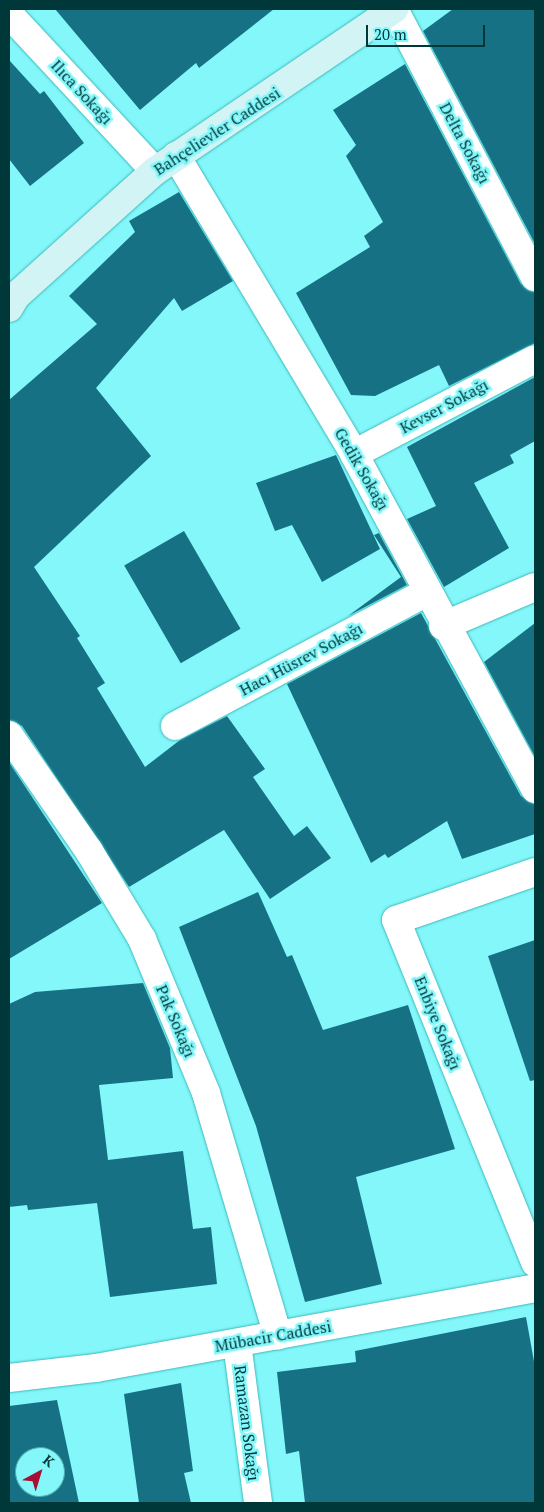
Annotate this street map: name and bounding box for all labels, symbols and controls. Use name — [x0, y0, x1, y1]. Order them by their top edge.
scale bar — [369, 15, 488, 47]
text: 20 m — [374, 24, 407, 44]
street label: Ilıca Sokağı — [47, 56, 117, 128]
street label: Bahçelievler Caddesi — [150, 83, 284, 179]
street label: Delta Sokağı — [436, 99, 494, 187]
street label: Kevser Sokağı — [396, 375, 492, 437]
street label: Gedik Sokağı — [331, 424, 393, 514]
street label: Hacı Hüsrev Sokağı — [236, 618, 366, 700]
street label: Enbiye Sokağı — [411, 973, 465, 1073]
street label: Pak Sokağı — [152, 982, 200, 1060]
street label: Mübacir Caddesi — [213, 1316, 333, 1356]
street label: Ramazan Sokağı — [230, 1364, 264, 1482]
north arrow — [15, 1447, 65, 1497]
text: K — [39, 1450, 59, 1471]

